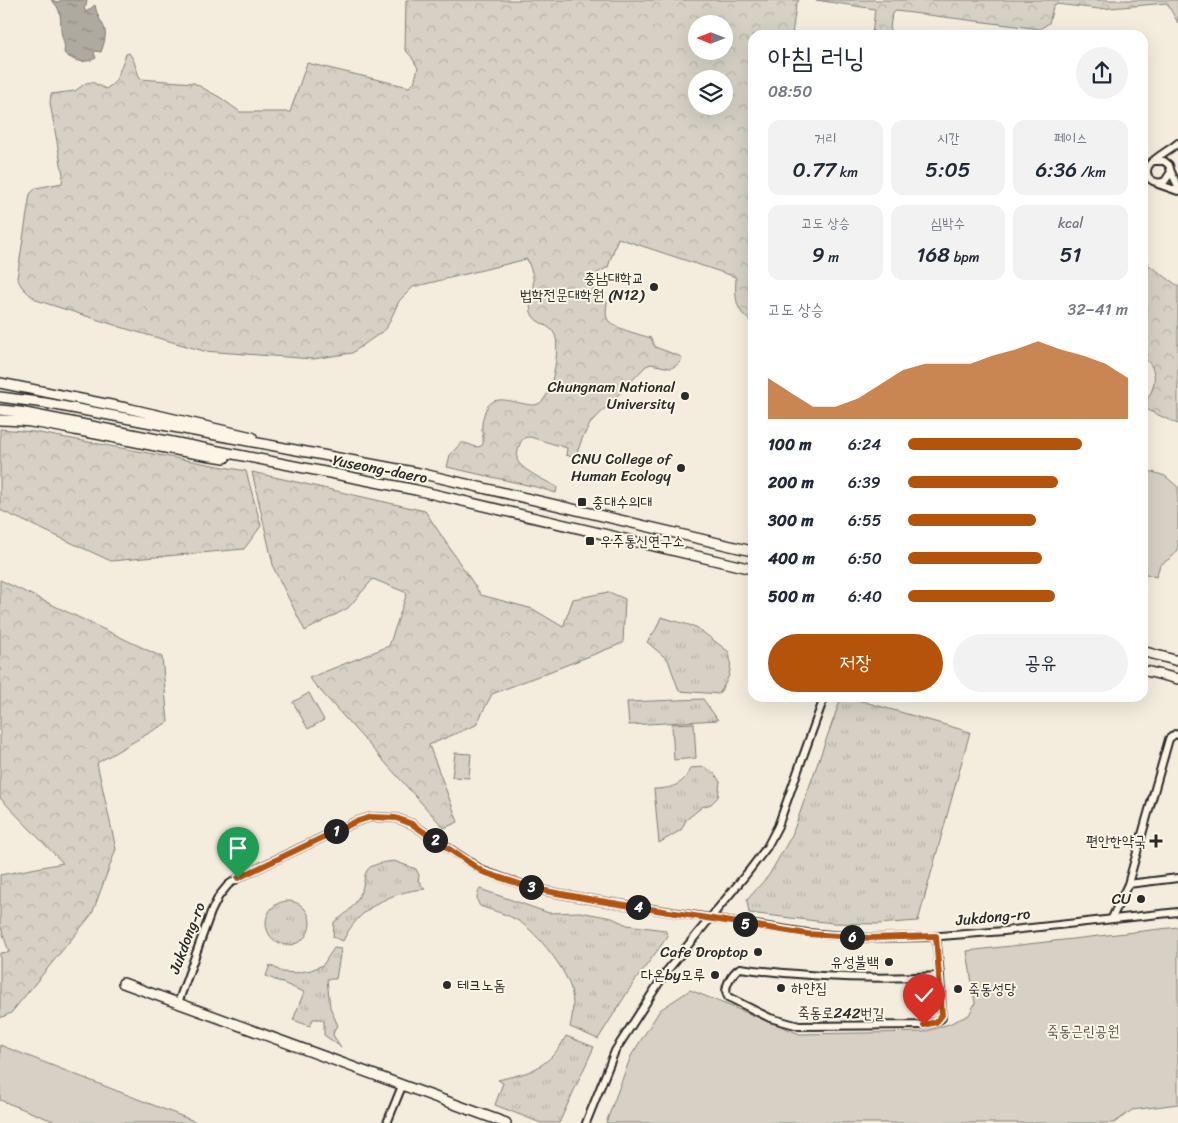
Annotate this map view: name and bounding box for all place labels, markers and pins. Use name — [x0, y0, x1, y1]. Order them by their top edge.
place label: 충남대학교 법학전문대학원 (N12) — [520, 265, 645, 308]
marker: 충남대학교 법학전문대학원 (N12) — [648, 281, 660, 293]
place label: Chungnam National University — [547, 374, 676, 417]
marker: Chungnam National University — [679, 390, 691, 402]
place label: CNU College of Human Ecology — [571, 446, 673, 489]
marker: CNU College of Human Ecology — [675, 462, 687, 474]
place label: 충대수의대 — [592, 489, 652, 515]
marker: 충대수의대 — [576, 496, 588, 508]
place label: 우주통신연구소 — [600, 528, 685, 554]
marker: 우주통신연구소 — [584, 535, 596, 547]
pin: 1 — [324, 818, 348, 844]
pin — [217, 827, 259, 878]
pin: 2 — [422, 828, 448, 852]
place label: 편안한약국 — [1086, 828, 1146, 854]
marker: 편안한약국 — [1150, 835, 1162, 847]
pin: 3 — [518, 874, 544, 900]
place label: CU — [1112, 886, 1132, 912]
marker: CU — [1135, 893, 1147, 905]
pin: 4 — [626, 894, 650, 920]
pin: 5 — [732, 912, 758, 936]
pin: 6 — [840, 924, 864, 950]
place label: Cafe Droptop — [660, 939, 748, 965]
marker: Cafe Droptop — [752, 946, 764, 958]
place label: 유성불백 — [831, 949, 879, 975]
marker: 유성불백 — [883, 956, 895, 968]
place label: 다온by모루 — [641, 962, 705, 988]
marker: 다온by모루 — [709, 969, 721, 981]
place label: 테크노돔 — [457, 972, 505, 998]
pin — [903, 974, 945, 1025]
place label: 하얀집 — [791, 975, 827, 1001]
place label: 죽동성당 — [968, 976, 1016, 1002]
marker: 테크노돔 — [441, 979, 453, 991]
marker: 하얀집 — [775, 982, 787, 994]
marker: 죽동성당 — [952, 983, 964, 995]

